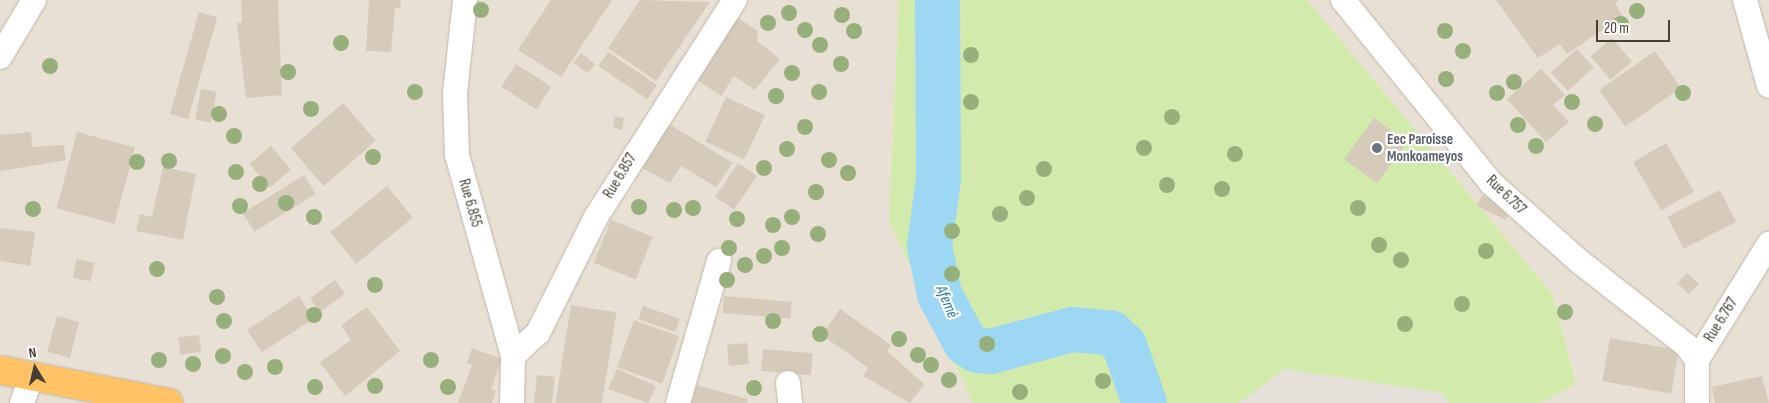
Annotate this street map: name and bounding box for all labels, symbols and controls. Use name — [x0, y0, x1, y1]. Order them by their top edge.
scale bar — [1599, 10, 1673, 42]
text: 20 m — [1604, 19, 1629, 38]
place label: Eec Paroisse Monkoameyos — [1387, 130, 1463, 165]
marker: Eec Paroisse Monkoameyos — [1371, 142, 1383, 154]
street label: Rue 6.857 — [600, 150, 640, 202]
street label: Rue 6.757 — [1482, 172, 1530, 218]
street label: Rue 6.855 — [455, 177, 485, 229]
water label: Afemé — [931, 283, 961, 321]
street label: Rue 6.767 — [1700, 295, 1742, 345]
north arrow — [10, 343, 60, 393]
text: N — [28, 344, 38, 362]

